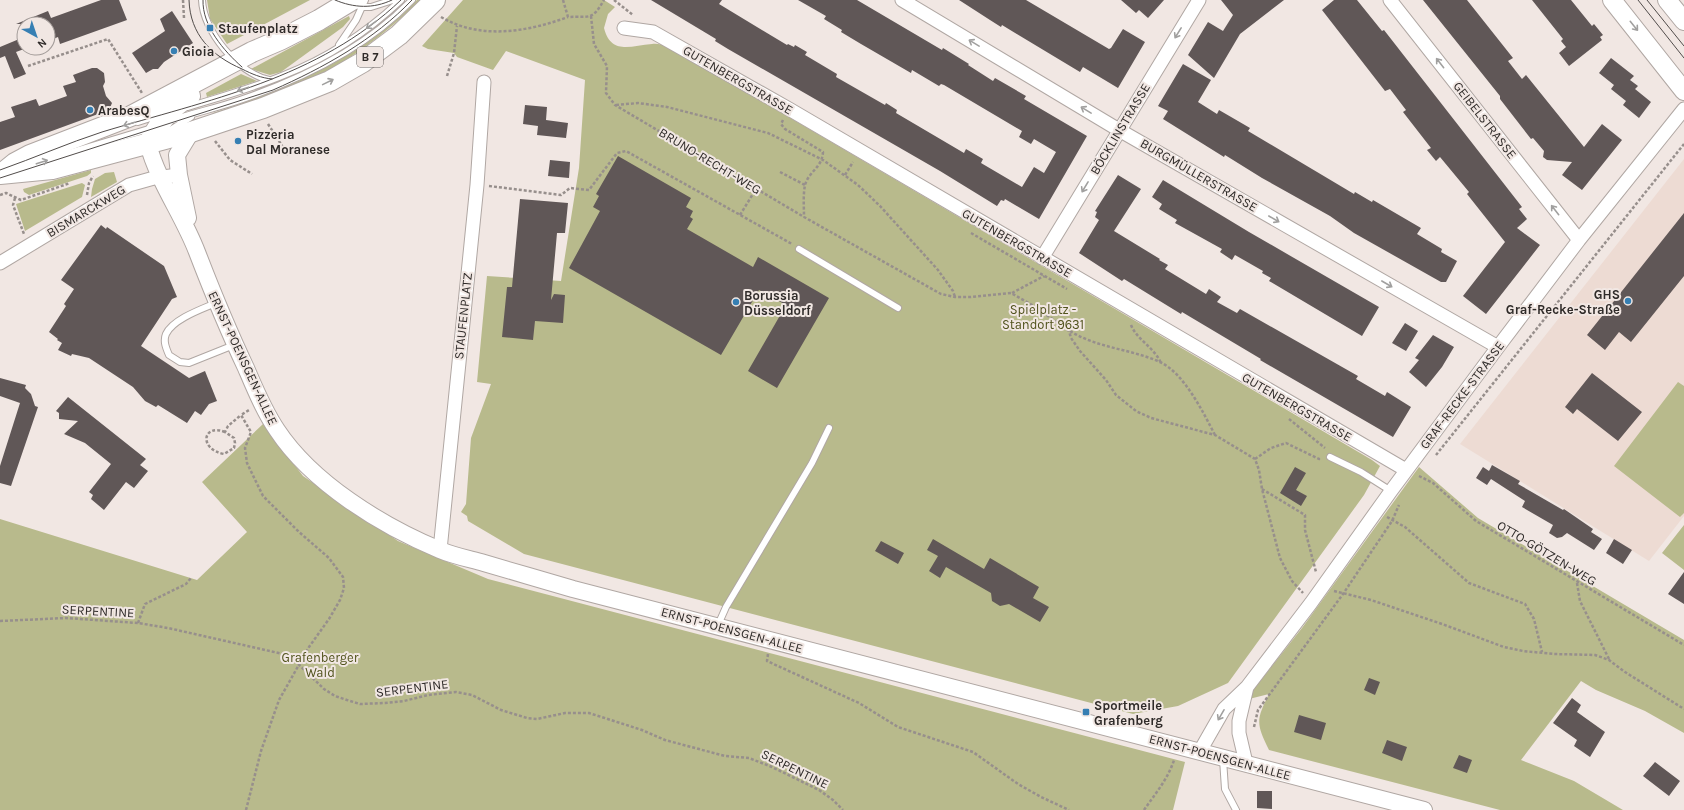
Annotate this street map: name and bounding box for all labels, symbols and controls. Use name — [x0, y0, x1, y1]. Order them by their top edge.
north arrow — [16, 16, 56, 56]
place label: Staufenplatz — [218, 21, 298, 36]
one-way arrow — [365, 21, 376, 29]
one-way arrow — [1629, 21, 1638, 32]
marker: Staufenplatz — [205, 23, 215, 33]
one-way arrow — [1174, 27, 1182, 39]
text: N — [35, 36, 49, 51]
one-way arrow — [969, 39, 980, 47]
street label: GUTENBERGSTRASSE — [681, 42, 795, 118]
place label: Gioia — [182, 44, 214, 59]
marker: Gioia — [169, 46, 179, 56]
road number: B 7 — [357, 47, 383, 67]
one-way arrow — [1436, 58, 1444, 69]
one-way arrow — [321, 78, 333, 85]
street label: GEIBELSTRASSE — [1450, 78, 1520, 162]
street label: BÖCKLINSTRASSE — [1086, 80, 1153, 177]
one-way arrow — [237, 86, 249, 94]
place label: ArabesQ — [98, 103, 150, 118]
marker: ArabesQ — [85, 105, 95, 115]
one-way arrow — [1080, 105, 1092, 113]
one-way arrow — [124, 121, 136, 129]
street label: BRUNO-RECHT-WEG — [656, 125, 764, 197]
place label: Pizzeria Dal Moranese — [246, 127, 330, 157]
street label: BURGMÜLLERSTRASSE — [1138, 134, 1261, 215]
marker: Pizzeria Dal Moranese — [233, 136, 243, 146]
one-way arrow — [35, 157, 47, 165]
one-way arrow — [1080, 181, 1088, 193]
street label: BISMARCKWEG — [44, 182, 128, 240]
one-way arrow — [1550, 204, 1559, 215]
street label: GUTENBERGSTRASSE — [960, 205, 1074, 281]
one-way arrow — [1268, 215, 1280, 223]
street label: STAUFENPLATZ — [451, 272, 475, 360]
one-way arrow — [1381, 280, 1393, 288]
place label: GHS Graf-Recke-Straße — [1506, 287, 1620, 317]
place label: Borussia Düsseldorf — [744, 288, 811, 318]
street label: ERNST-POENSGEN-ALLEE — [205, 289, 281, 427]
marker: GHS Graf-Recke-Straße — [1623, 296, 1633, 306]
marker: Borussia Düsseldorf — [731, 297, 741, 307]
park label: Spielplatz - Standort 9631 — [1002, 302, 1084, 332]
street label: GRAF-RECKE-STRASSE — [1417, 338, 1507, 452]
street label: GUTENBERGSTRASSE — [1240, 369, 1354, 445]
street label: OTTO-GÖTZEN-WEG — [1495, 517, 1600, 589]
street label: SERPENTINE — [61, 602, 135, 620]
street label: ERNST-POENSGEN-ALLEE — [660, 604, 804, 656]
park label: Grafenberger Wald — [282, 650, 359, 680]
street label: SERPENTINE — [375, 676, 449, 700]
place label: Sportmeile Grafenberg — [1094, 698, 1163, 728]
marker: Sportmeile Grafenberg — [1081, 707, 1091, 717]
one-way arrow — [1216, 709, 1224, 721]
street label: ERNST-POENSGEN-ALLEE — [1148, 731, 1292, 783]
street label: SERPENTINE — [759, 746, 831, 792]

